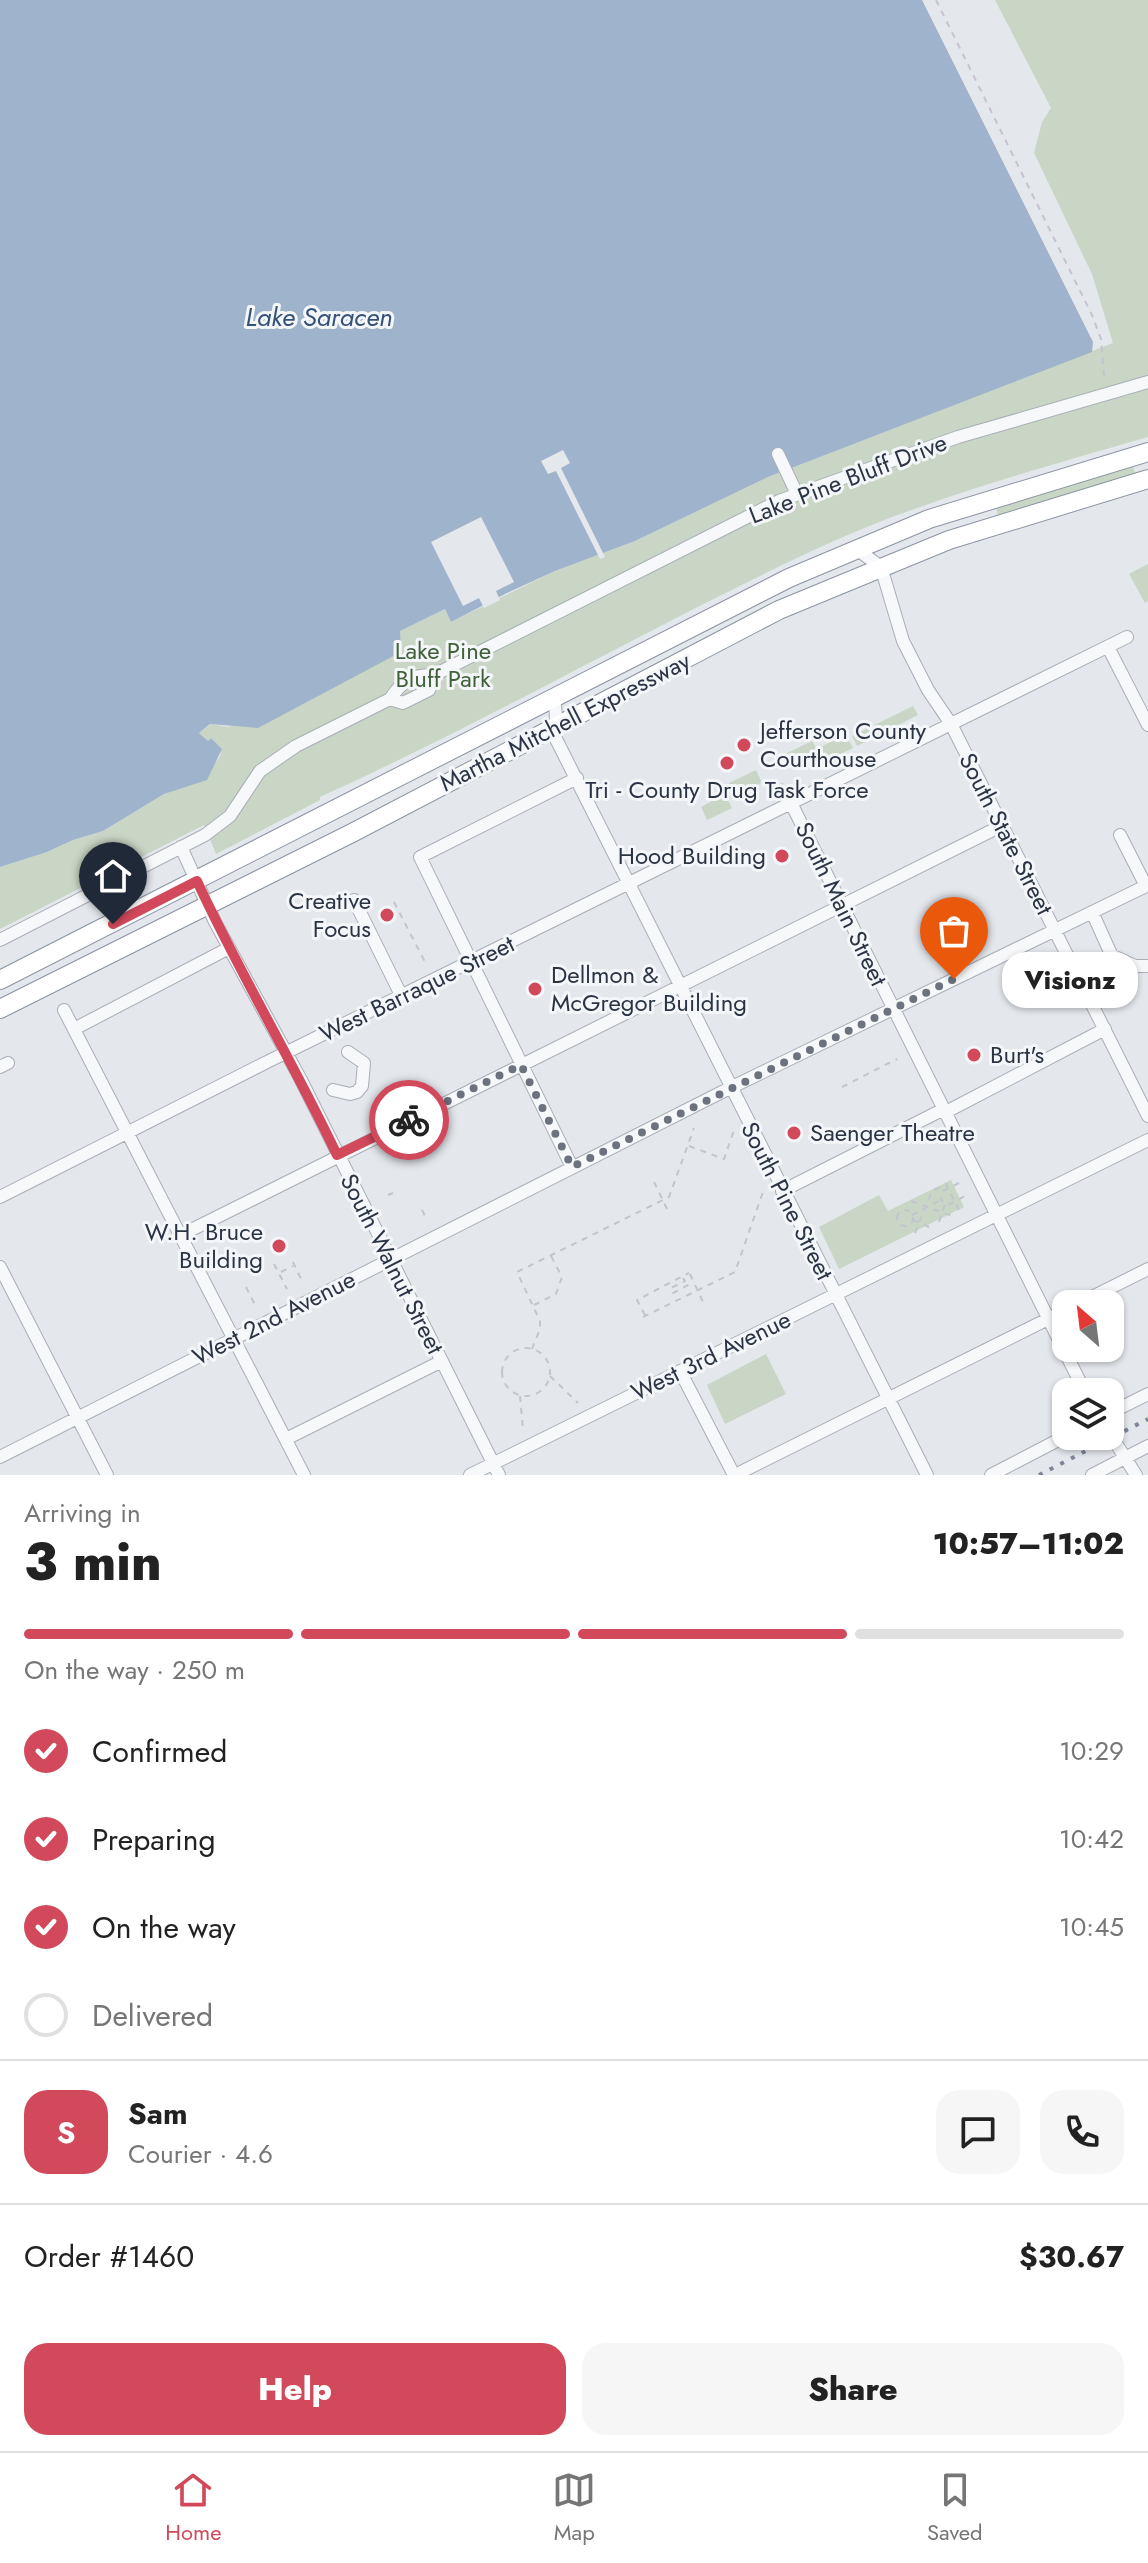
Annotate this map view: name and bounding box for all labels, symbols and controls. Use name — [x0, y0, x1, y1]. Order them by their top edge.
water label: Lake Saracen — [246, 298, 392, 336]
street label: Lake Pine Bluff Drive — [744, 425, 952, 532]
park label: Lake Pine Bluff Park — [395, 633, 491, 696]
street label: Martha Mitchell Expressway — [433, 643, 697, 800]
place label: Jefferson County Courthouse — [757, 713, 927, 776]
marker: Jefferson County Courthouse — [735, 736, 753, 754]
street label: South State Street — [951, 747, 1062, 921]
marker: Tri - County Drug Task Force — [718, 754, 736, 772]
place label: Tri - County Drug Task Force — [585, 772, 869, 807]
street label: South Main Street — [787, 816, 896, 992]
place label: Hood Building — [618, 838, 766, 873]
pin — [79, 842, 147, 924]
marker: Hood Building — [773, 847, 791, 865]
icon: home — [91, 854, 135, 898]
place label: Creative Focus — [288, 883, 371, 946]
pin — [920, 897, 988, 979]
marker: Creative Focus — [378, 906, 396, 924]
icon: bag — [932, 909, 976, 953]
street label: West Barraque Street — [313, 926, 520, 1051]
callout: Visionz — [1002, 951, 1138, 1007]
place label: Dellmon & McGregor Building — [551, 957, 747, 1020]
text: Visionz — [1024, 961, 1116, 999]
marker: Dellmon & McGregor Building — [526, 980, 544, 998]
place label: Burt's — [990, 1037, 1044, 1072]
marker: Burt's — [965, 1046, 983, 1064]
courier — [369, 1080, 449, 1160]
icon: bike — [387, 1098, 431, 1142]
place label: Saenger Theatre — [810, 1115, 975, 1150]
street label: South Pine Street — [733, 1116, 842, 1286]
marker: Saenger Theatre — [785, 1124, 803, 1142]
street label: South Walnut Street — [332, 1168, 453, 1360]
place label: W.H. Bruce Building — [145, 1214, 263, 1277]
marker: W.H. Bruce Building — [270, 1237, 288, 1255]
street label: West 2nd Avenue — [186, 1261, 361, 1374]
north arrow — [1052, 1290, 1124, 1362]
map controls — [1052, 1290, 1124, 1450]
street label: West 3rd Avenue — [625, 1302, 797, 1409]
button: layers — [1052, 1378, 1124, 1450]
text: Arriving in — [24, 1494, 141, 1532]
text: 10:57–11:02 — [933, 1522, 1124, 1565]
text: 3 min — [24, 1524, 162, 1600]
text: On the way · 250 m — [24, 1651, 245, 1689]
icon: check — [24, 1729, 68, 1773]
text: Confirmed — [92, 1730, 227, 1773]
text: 10:29 — [1059, 1732, 1124, 1770]
icon: check — [24, 1817, 68, 1861]
text: Preparing — [92, 1818, 216, 1861]
text: 10:42 — [1059, 1820, 1124, 1858]
icon: check — [24, 1905, 68, 1949]
text: On the way — [92, 1906, 236, 1949]
text: 10:45 — [1059, 1908, 1124, 1946]
text: Delivered — [92, 1994, 213, 2037]
button: chat — [936, 2090, 1020, 2174]
button: phone — [1040, 2090, 1124, 2174]
text: Sam — [128, 2092, 188, 2135]
text: S — [57, 2111, 75, 2154]
text: Courier · 4.6 — [128, 2135, 273, 2173]
text: Order #1460 — [24, 2235, 194, 2278]
text: $30.67 — [1019, 2235, 1124, 2278]
button: Help — [24, 2343, 566, 2435]
button: Share — [582, 2343, 1124, 2435]
tab: Home — [165, 2468, 222, 2548]
tab: Map — [552, 2468, 596, 2548]
tab: Saved — [927, 2468, 983, 2548]

